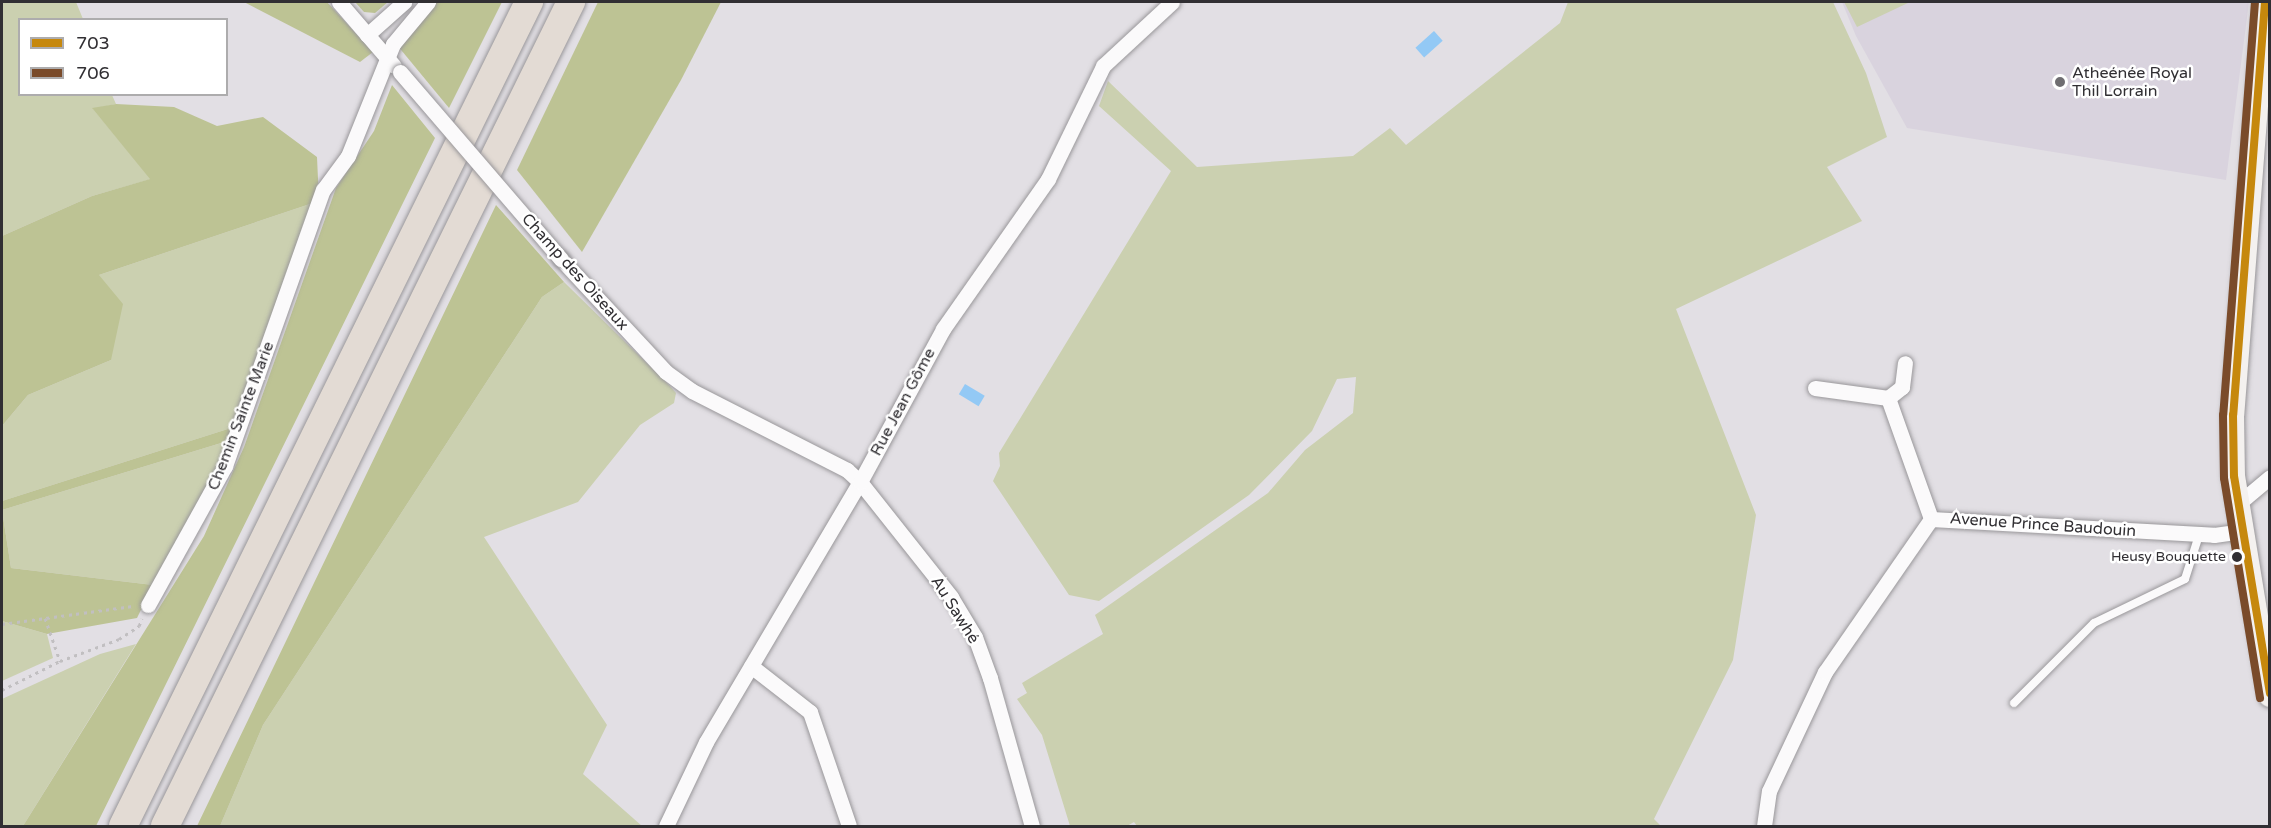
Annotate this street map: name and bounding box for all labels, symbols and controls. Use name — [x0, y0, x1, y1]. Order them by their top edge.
legend — [18, 18, 228, 96]
text: 703 — [76, 32, 110, 54]
text: 706 — [76, 62, 110, 84]
place label: Atheénée Royal Thil Lorrain — [2072, 63, 2192, 101]
marker: Atheénée Royal Thil Lorrain — [2053, 75, 2067, 89]
street label: Champ des Oiseaux — [518, 210, 632, 334]
street label: Chemin Sainte Marie — [204, 339, 278, 493]
street label: Rue Jean Gôme — [867, 345, 939, 459]
street label: Avenue Prince Baudouin — [1949, 509, 2137, 541]
place label: Heusy Bouquette — [2111, 549, 2226, 565]
marker: Heusy Bouquette — [2231, 551, 2243, 563]
street label: Au Sawhé — [927, 573, 983, 647]

